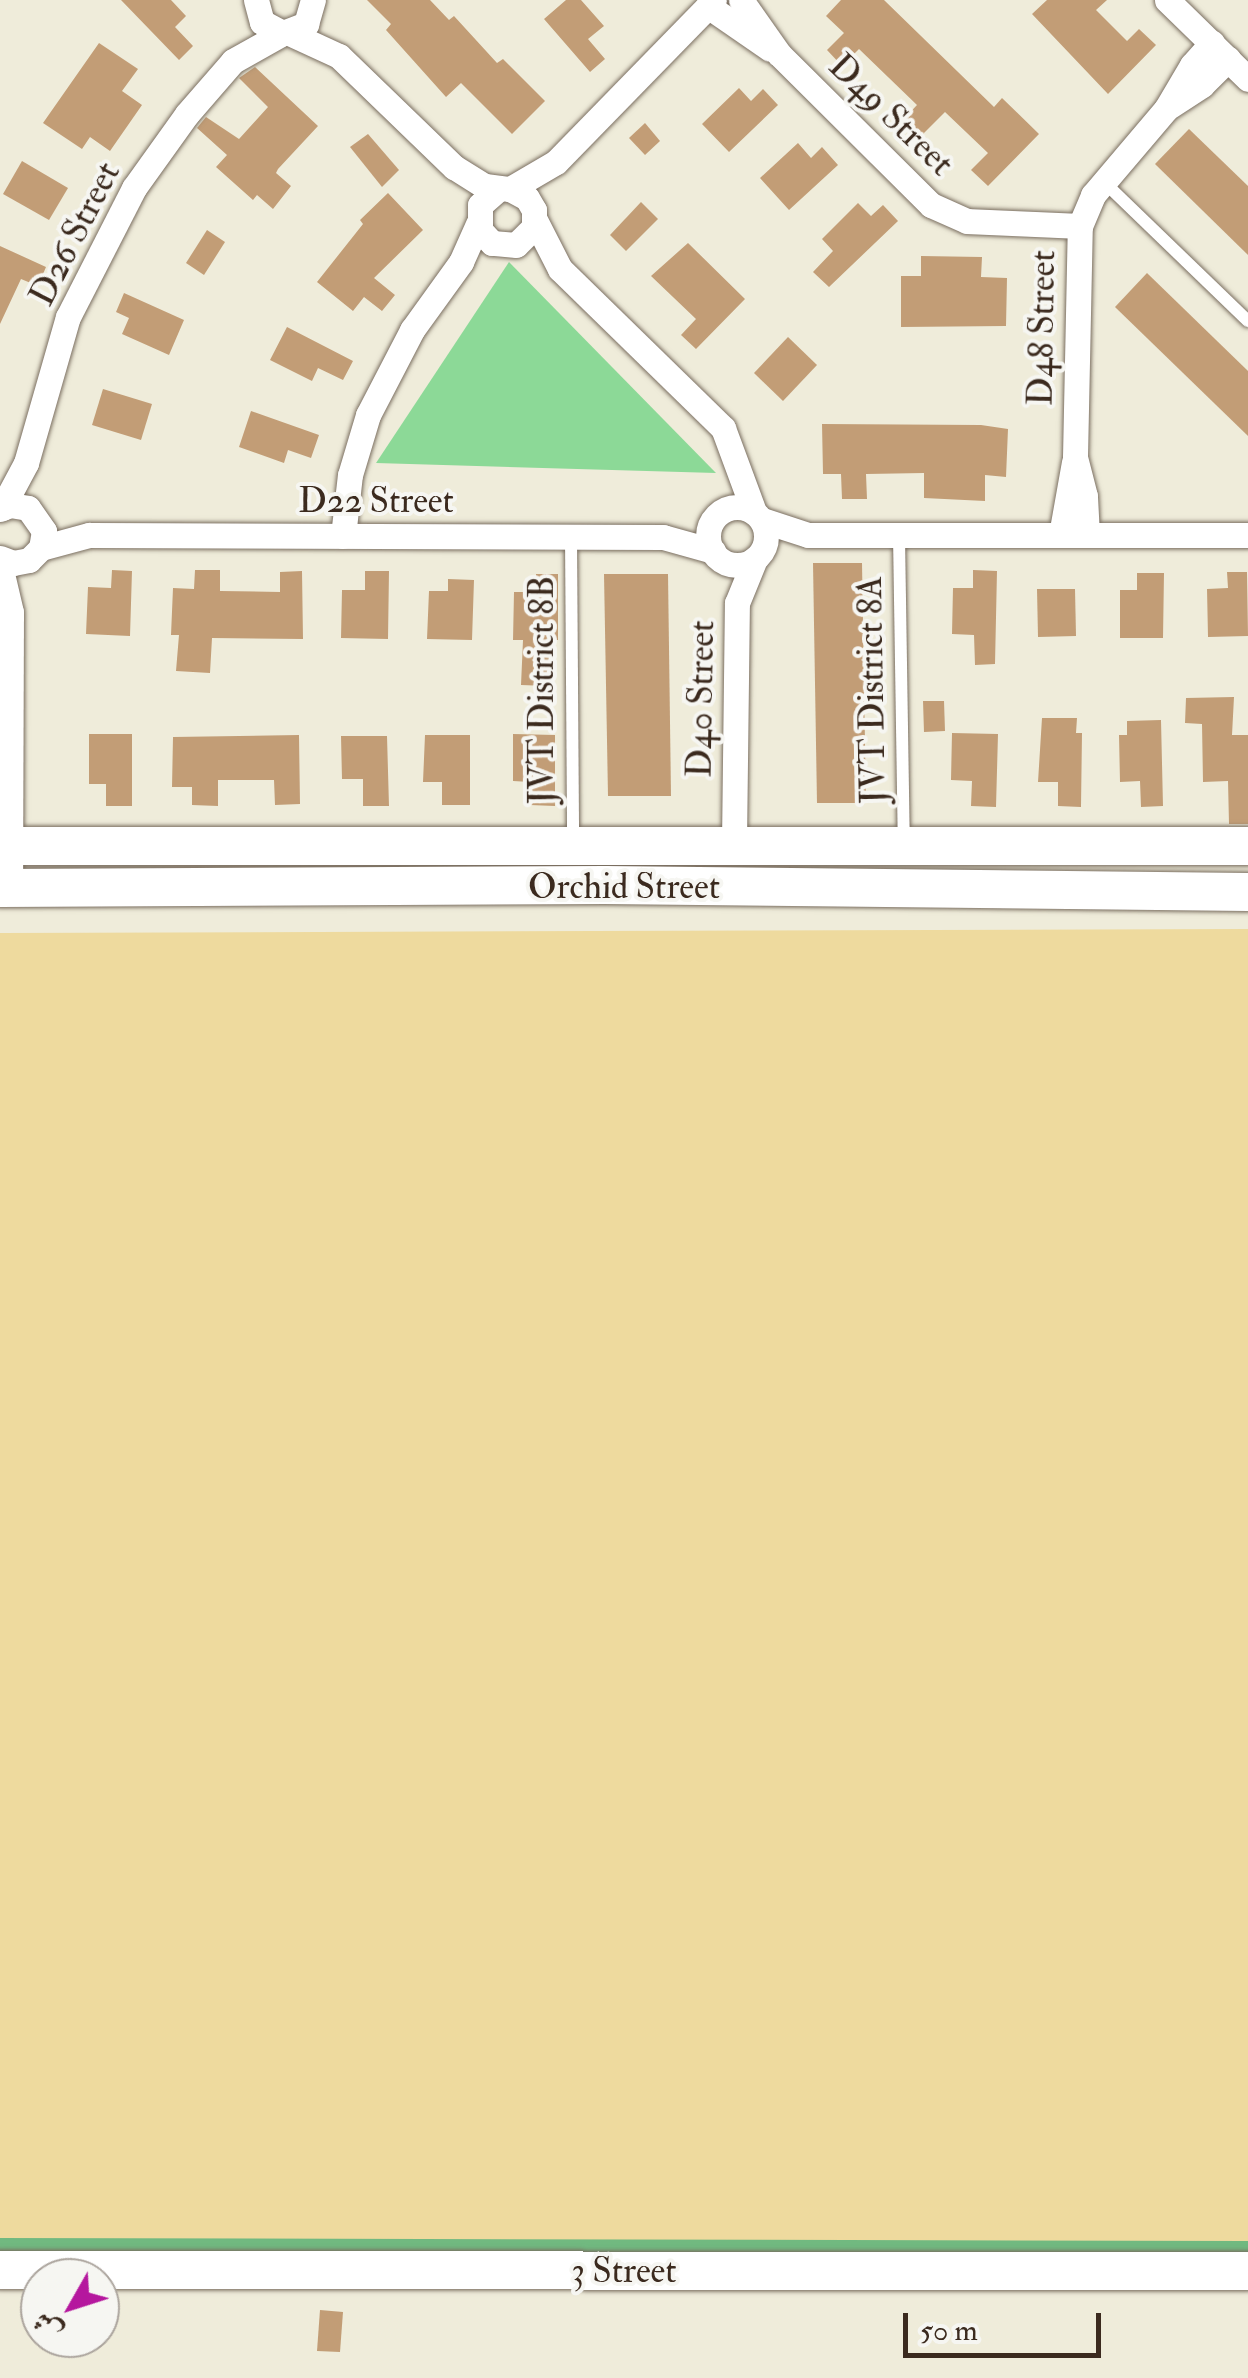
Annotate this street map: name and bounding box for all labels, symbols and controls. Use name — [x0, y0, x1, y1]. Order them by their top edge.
street label: D49 Street — [820, 45, 962, 185]
street label: D26 Street — [21, 155, 129, 313]
street label: D48 Street — [1020, 250, 1064, 406]
street label: D22 Street — [298, 480, 454, 522]
street label: JVT District 8B — [521, 576, 563, 804]
street label: JVT District 8A — [849, 576, 895, 804]
street label: D40 Street — [679, 620, 723, 778]
street label: Orchid Street — [528, 866, 720, 908]
street label: 3 Street — [571, 2250, 677, 2292]
north arrow — [20, 2258, 120, 2358]
scale bar — [908, 2293, 1106, 2355]
text: ش — [26, 2304, 70, 2348]
text: 50 m — [920, 2312, 978, 2349]

